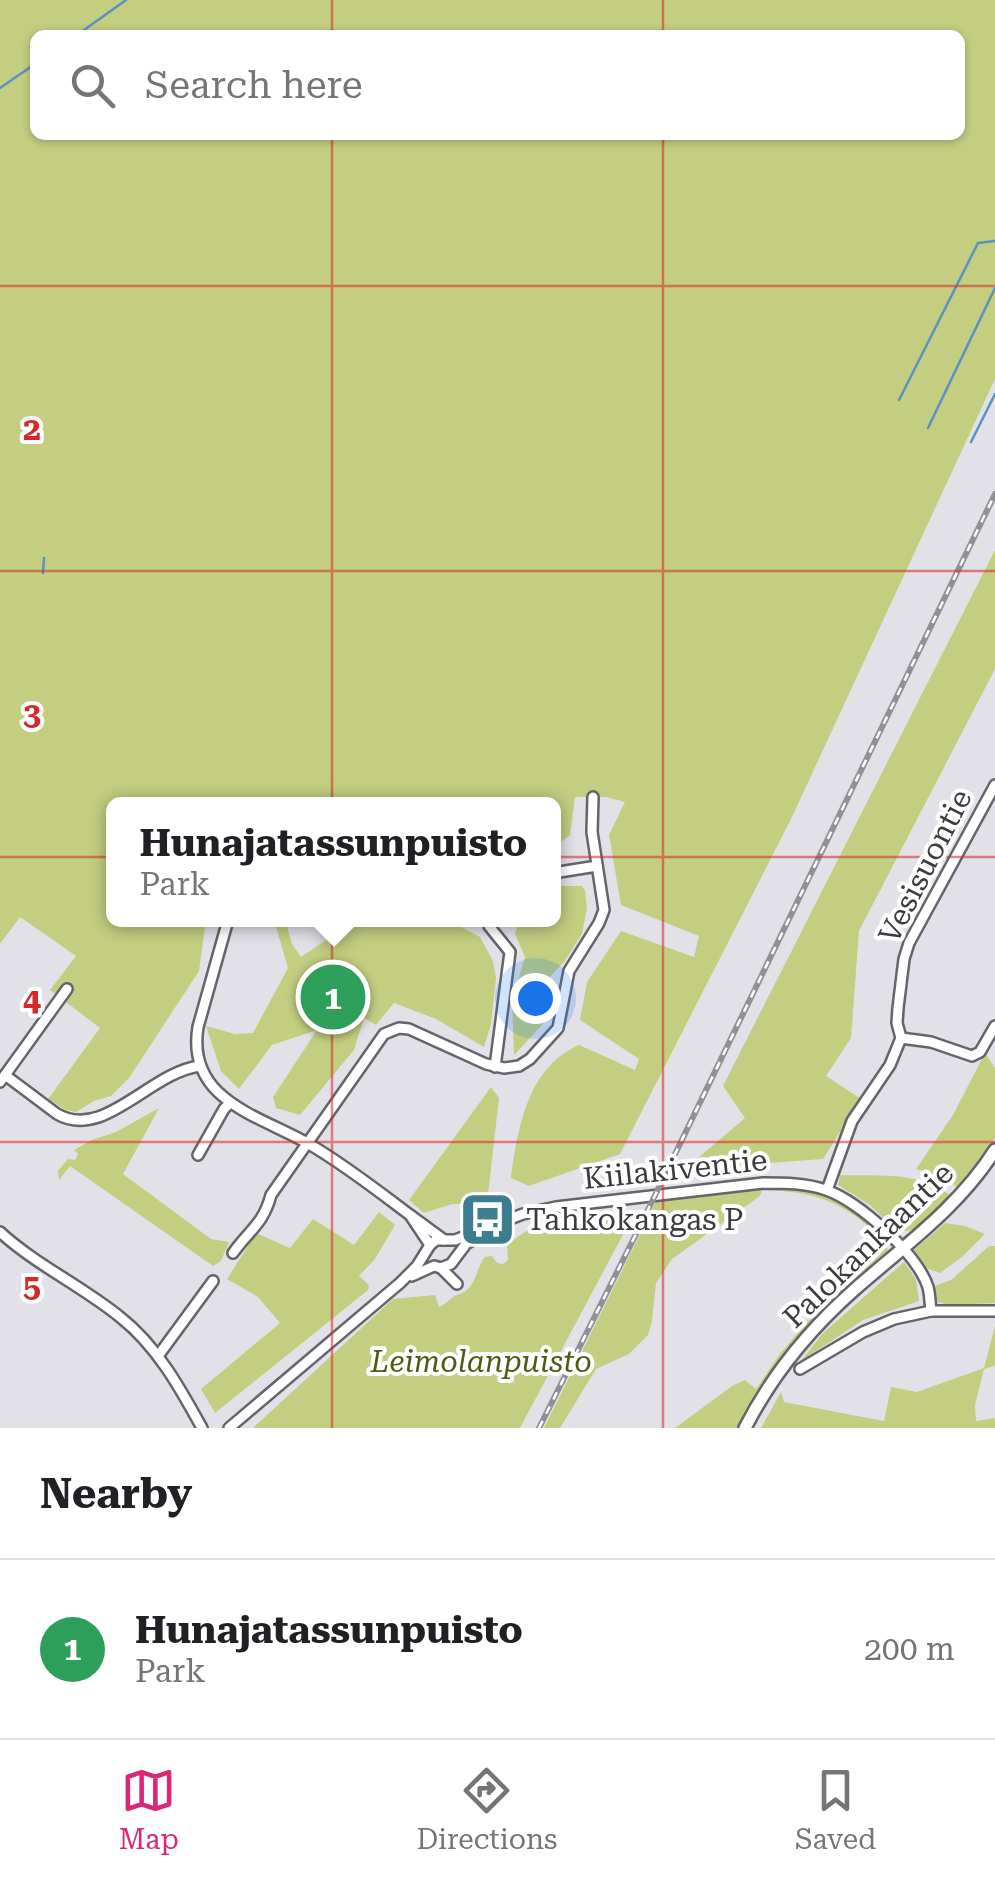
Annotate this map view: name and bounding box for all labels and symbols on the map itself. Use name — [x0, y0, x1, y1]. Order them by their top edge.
text: 2 — [23, 410, 41, 448]
text: 3 — [23, 695, 41, 733]
street label: Vesisuontie — [871, 783, 979, 949]
pin: 1 — [300, 960, 366, 1034]
your location — [510, 973, 561, 1024]
text: 4 — [23, 981, 41, 1019]
street label: Kiilakiventie — [581, 1142, 769, 1196]
street label: Palokankaantie — [776, 1155, 960, 1335]
bus stop icon: Tahkokangas P — [457, 1189, 517, 1249]
place label: Tahkokangas P — [526, 1202, 744, 1237]
text: 5 — [23, 1267, 41, 1305]
park label: Leimolanpuisto — [369, 1344, 592, 1379]

